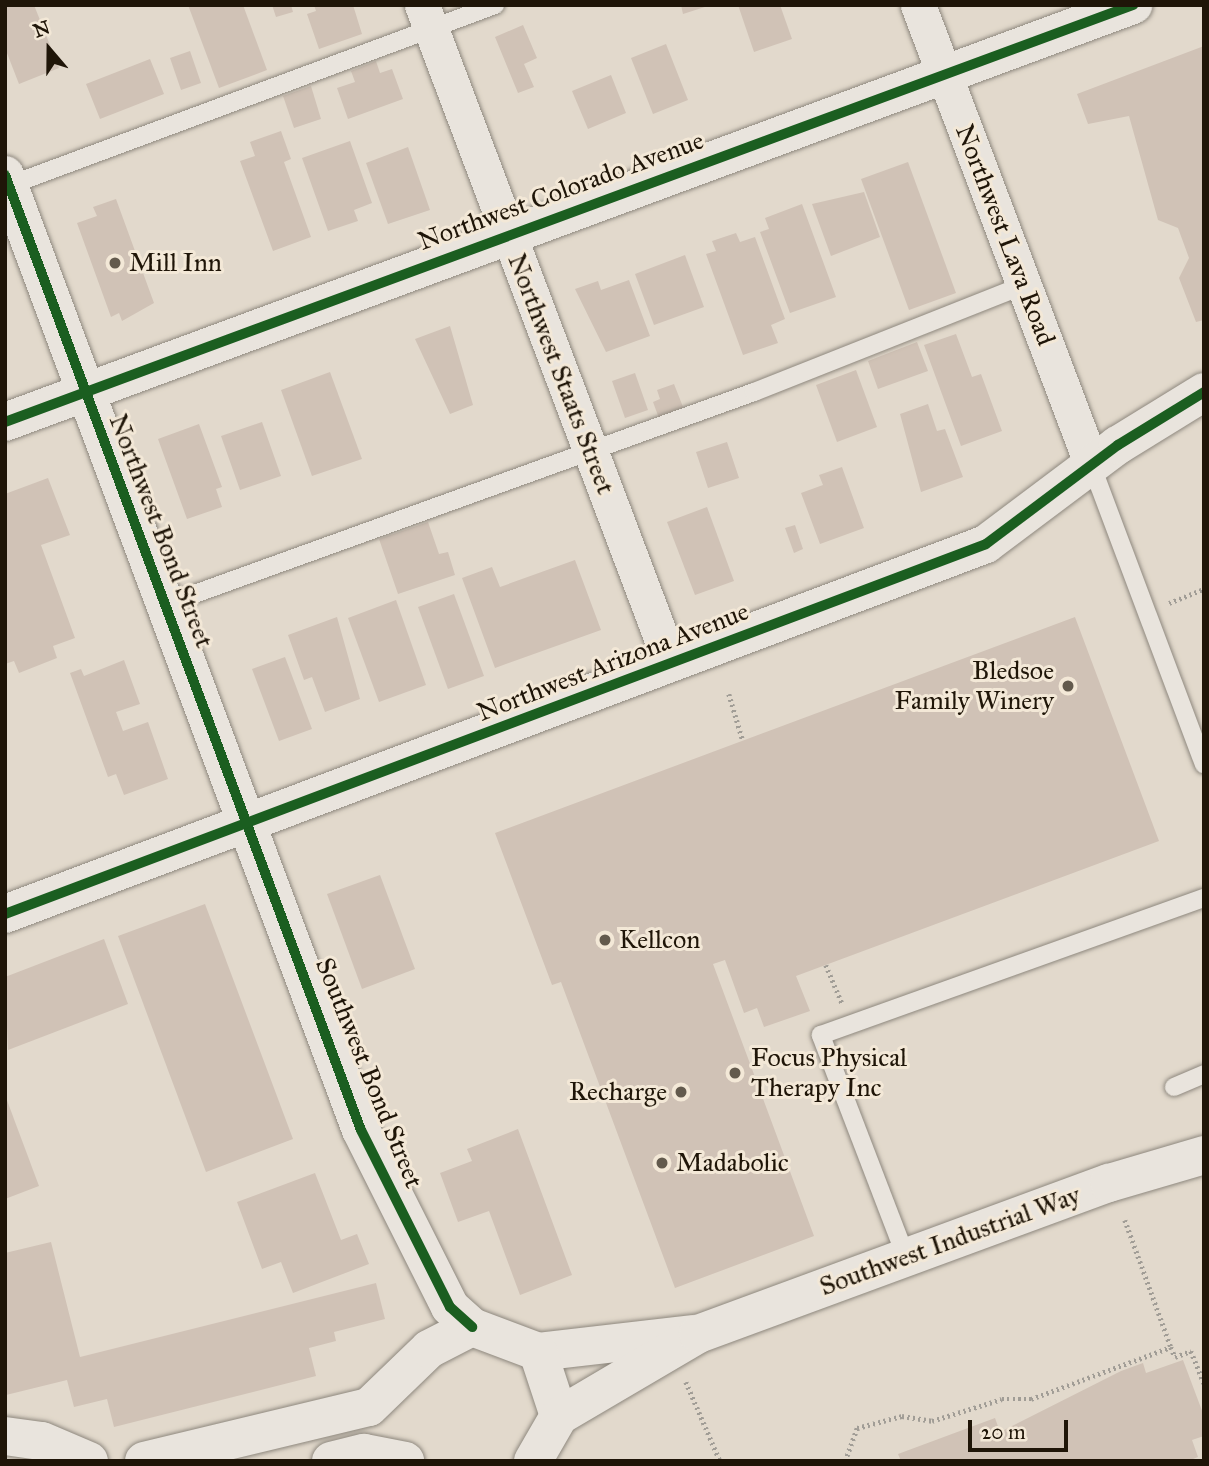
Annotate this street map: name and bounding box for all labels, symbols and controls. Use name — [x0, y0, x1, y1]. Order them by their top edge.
north arrow — [14, 14, 84, 84]
text: N — [30, 15, 53, 42]
street label: Northwest Lava Road — [948, 120, 1062, 350]
street label: Northwest Colorado Avenue — [414, 125, 708, 257]
place label: Mill Inn — [129, 247, 222, 279]
street label: Northwest Staats Street — [501, 249, 621, 499]
marker: Mill Inn — [107, 255, 123, 271]
street label: Northwest Bond Street — [102, 410, 220, 652]
street label: Northwest Arizona Avenue — [473, 596, 753, 728]
place label: Bledsoe Family Winery — [895, 655, 1054, 716]
marker: Bledsoe Family Winery — [1060, 678, 1076, 694]
place label: Kellcon — [619, 924, 700, 956]
marker: Kellcon — [597, 932, 613, 948]
street label: Southwest Bond Street — [309, 953, 429, 1193]
place label: Focus Physical Therapy Inc — [751, 1042, 907, 1104]
marker: Focus Physical Therapy Inc — [725, 1063, 745, 1083]
place label: Recharge — [569, 1076, 667, 1108]
marker: Recharge — [673, 1084, 689, 1100]
place label: Madabolic — [676, 1147, 789, 1179]
marker: Madabolic — [654, 1155, 670, 1171]
street label: Southwest Industrial Way — [815, 1179, 1085, 1303]
scale bar — [971, 1406, 1071, 1450]
text: 20 m — [981, 1419, 1026, 1445]

